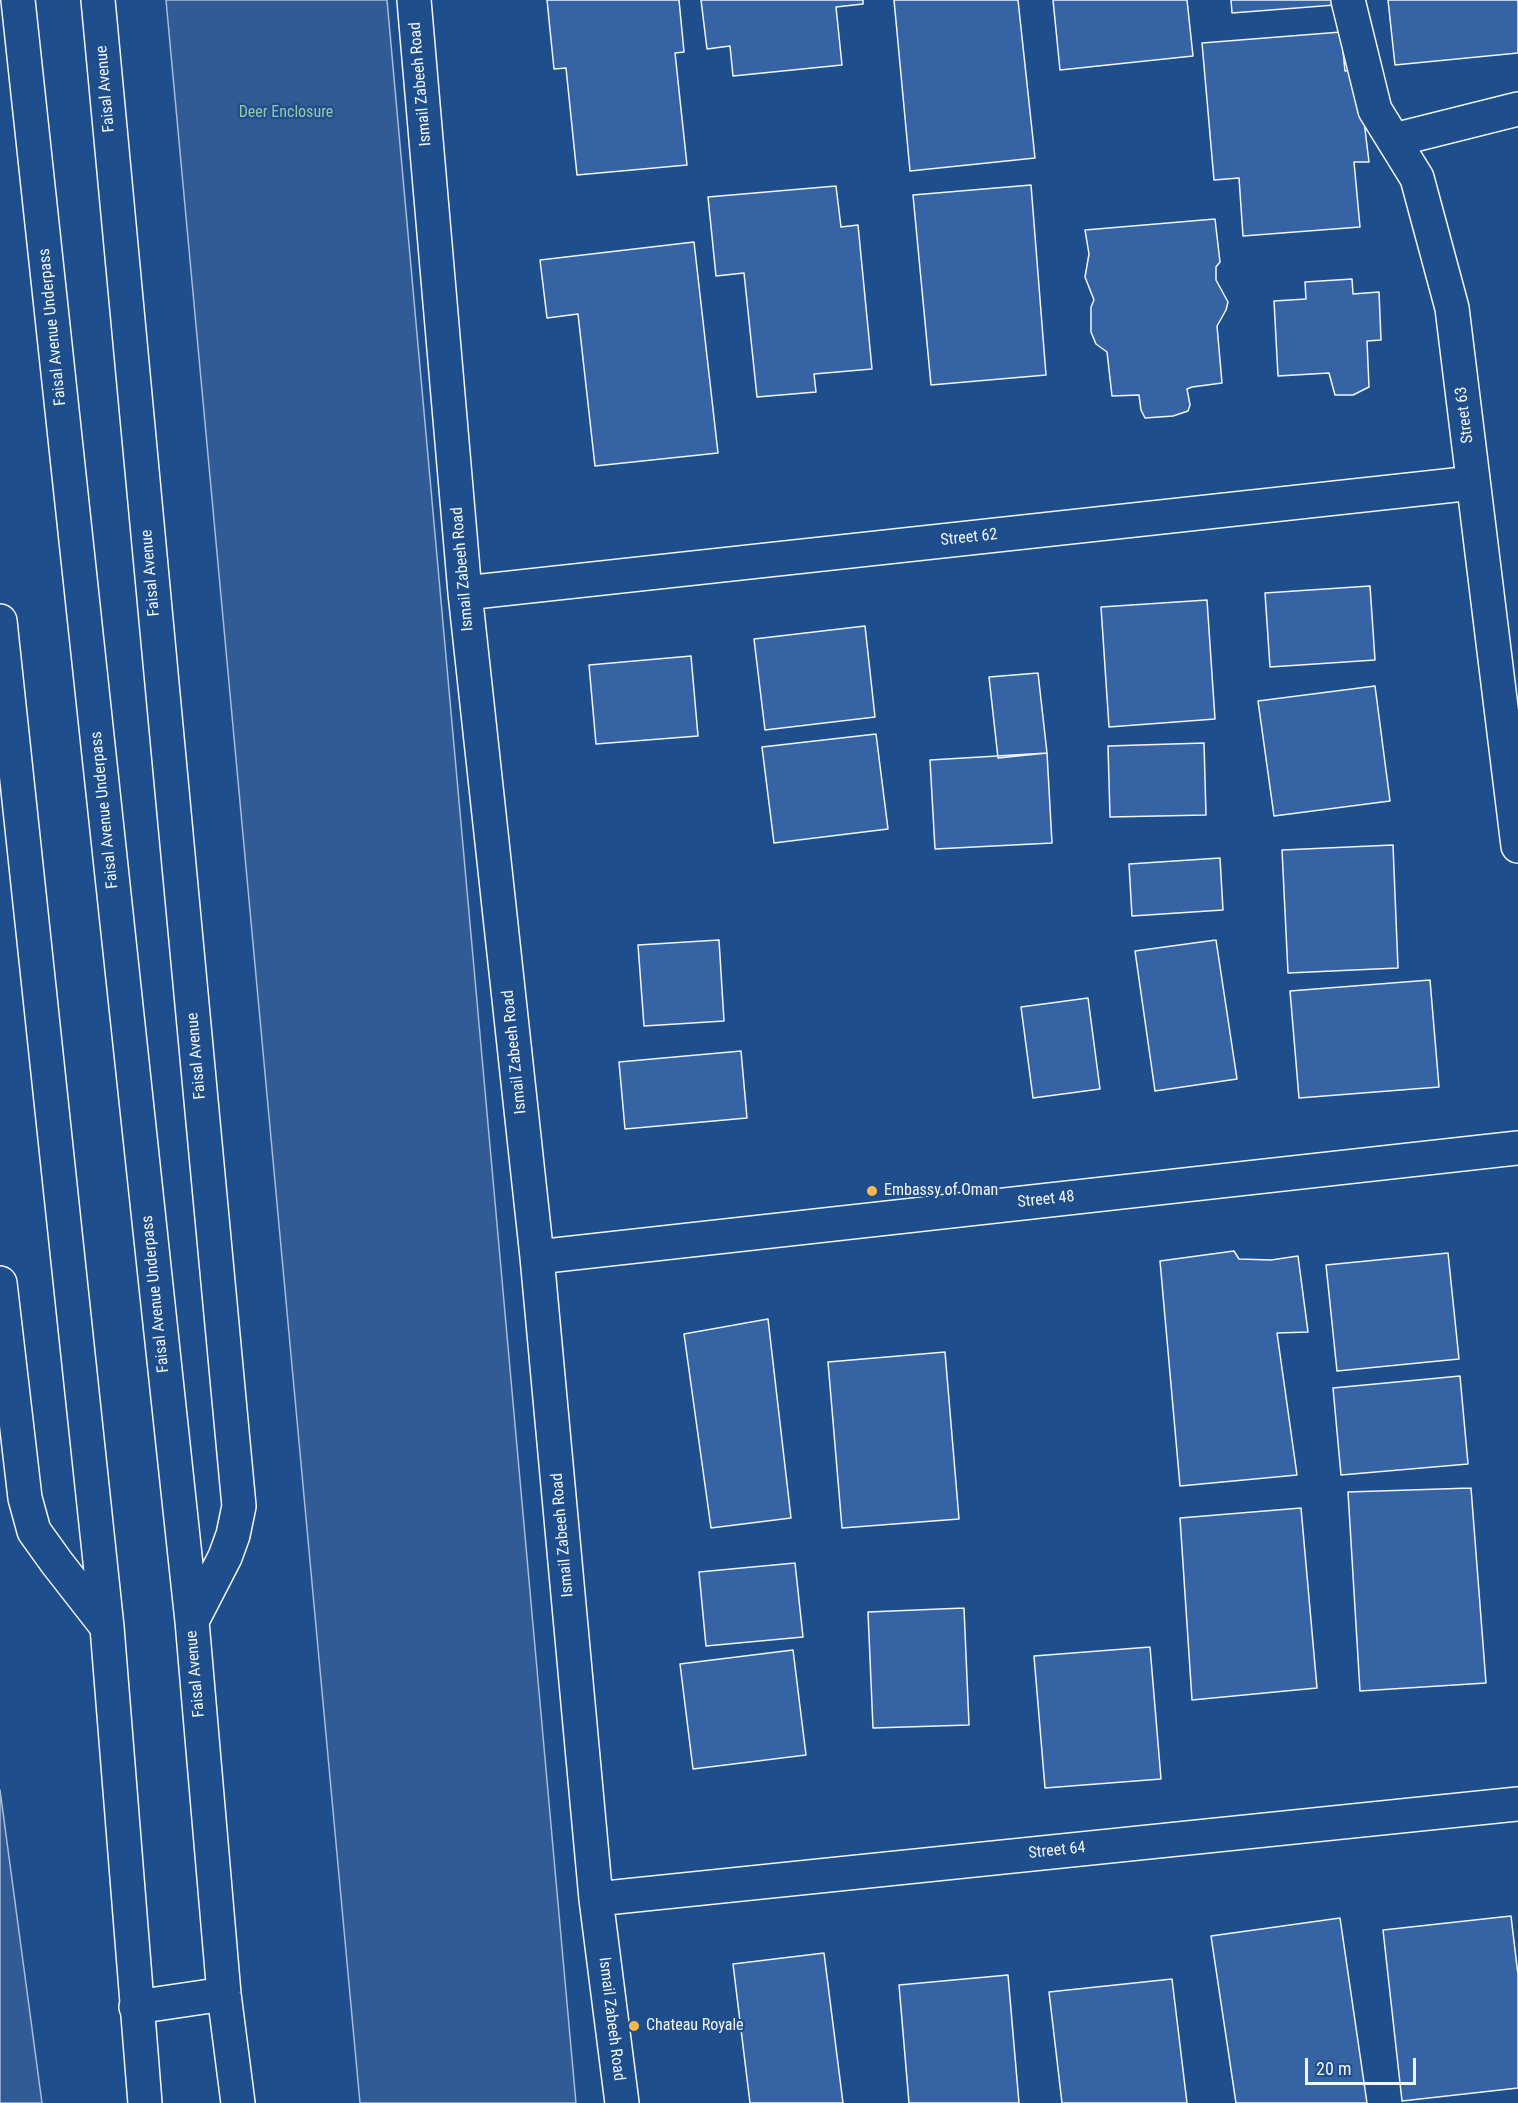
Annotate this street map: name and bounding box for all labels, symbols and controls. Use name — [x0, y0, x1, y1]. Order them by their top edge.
street label: Ismail Zabeeh Road — [406, 21, 436, 147]
street label: Faisal Avenue — [93, 45, 119, 133]
park label: Deer Enclosure — [239, 103, 333, 123]
street label: Faisal Avenue Underpass — [35, 247, 71, 407]
street label: Street 63 — [1452, 386, 1478, 444]
street label: Ismail Zabeeh Road — [448, 506, 478, 632]
street label: Street 62 — [940, 525, 998, 551]
street label: Faisal Avenue — [138, 529, 164, 617]
street label: Faisal Avenue Underpass — [87, 730, 123, 890]
street label: Ismail Zabeeh Road — [499, 989, 531, 1115]
street label: Faisal Avenue — [184, 1012, 210, 1100]
place label: Embassy of Oman — [884, 1181, 998, 1201]
marker: Embassy of Oman — [865, 1184, 879, 1198]
street label: Street 48 — [1017, 1187, 1075, 1213]
street label: Faisal Avenue Underpass — [138, 1214, 174, 1374]
street label: Ismail Zabeeh Road — [548, 1472, 578, 1598]
street label: Faisal Avenue — [183, 1630, 209, 1718]
street label: Street 64 — [1028, 1838, 1086, 1864]
street label: Ismail Zabeeh Road — [594, 1956, 628, 2082]
place label: Chateau Royale — [646, 2016, 744, 2036]
marker: Chateau Royale — [627, 2019, 641, 2033]
scale bar — [1308, 2046, 1419, 2084]
text: 20 m — [1316, 2058, 1351, 2079]

